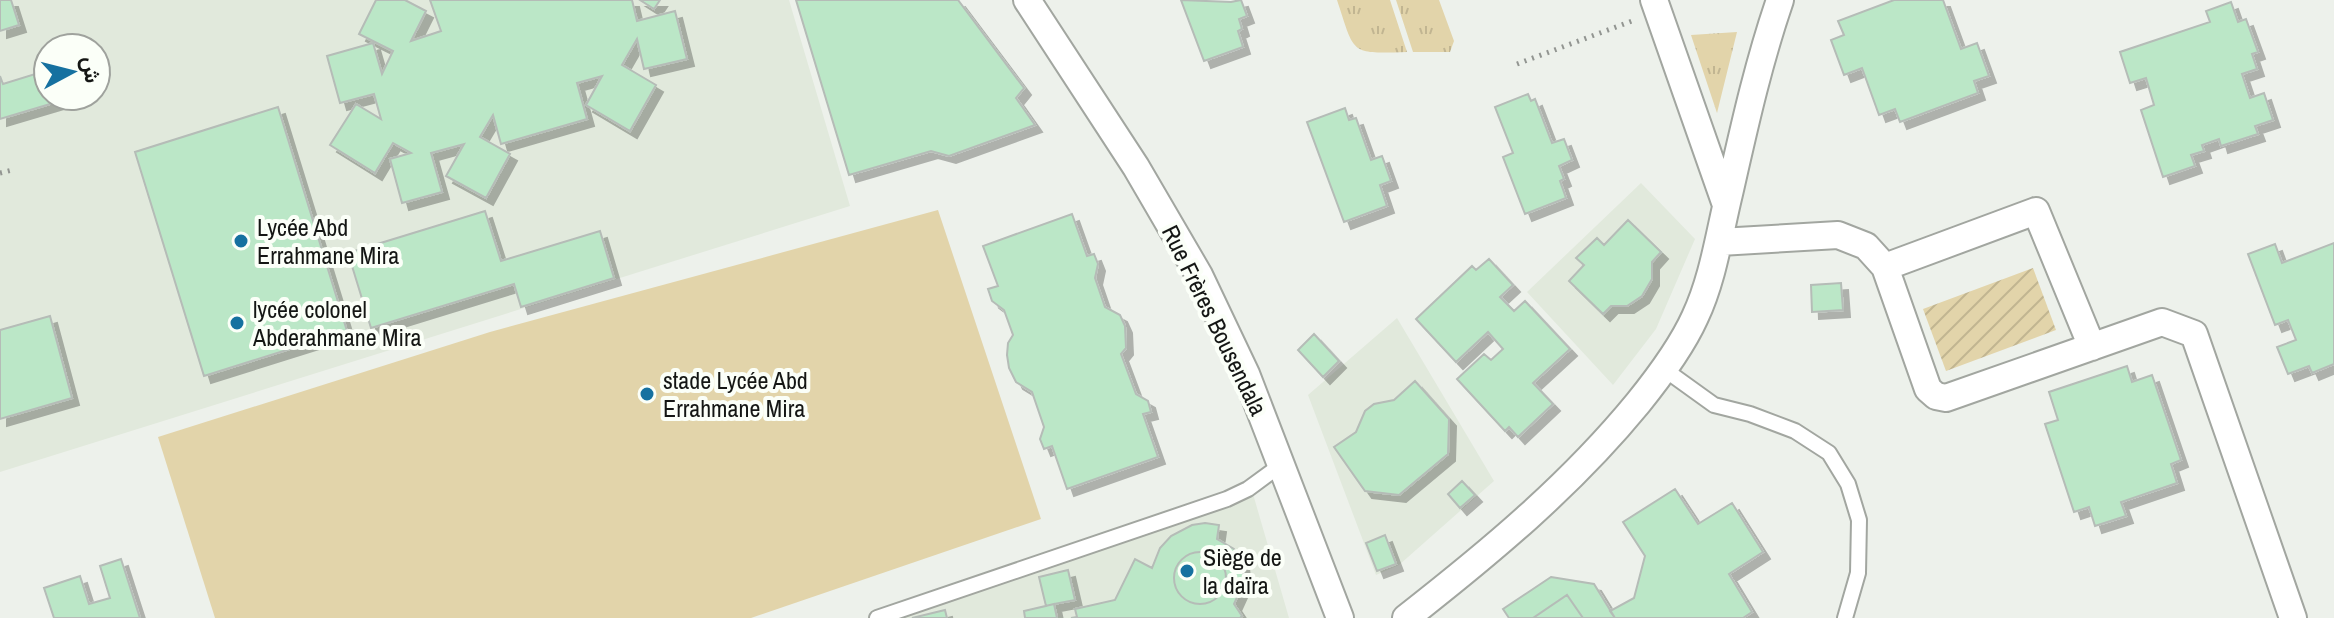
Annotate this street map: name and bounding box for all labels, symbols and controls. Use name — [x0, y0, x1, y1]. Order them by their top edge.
north arrow — [32, 32, 112, 112]
text: ش — [75, 55, 108, 85]
place label: Lycée Abd Errahmane Mira — [257, 211, 399, 271]
street label: Rue Frères Bousendala — [1155, 220, 1275, 420]
marker: Lycée Abd Errahmane Mira — [232, 232, 250, 250]
place label: lycée colonel Abderahmane Mira — [252, 293, 422, 353]
marker: lycée colonel Abderahmane Mira — [228, 314, 246, 332]
place label: stade Lycée Abd Errahmane Mira — [663, 364, 808, 424]
marker: stade Lycée Abd Errahmane Mira — [638, 385, 656, 403]
place label: Siège de la daïra — [1203, 541, 1282, 601]
marker: Siège de la daïra — [1178, 562, 1196, 580]

